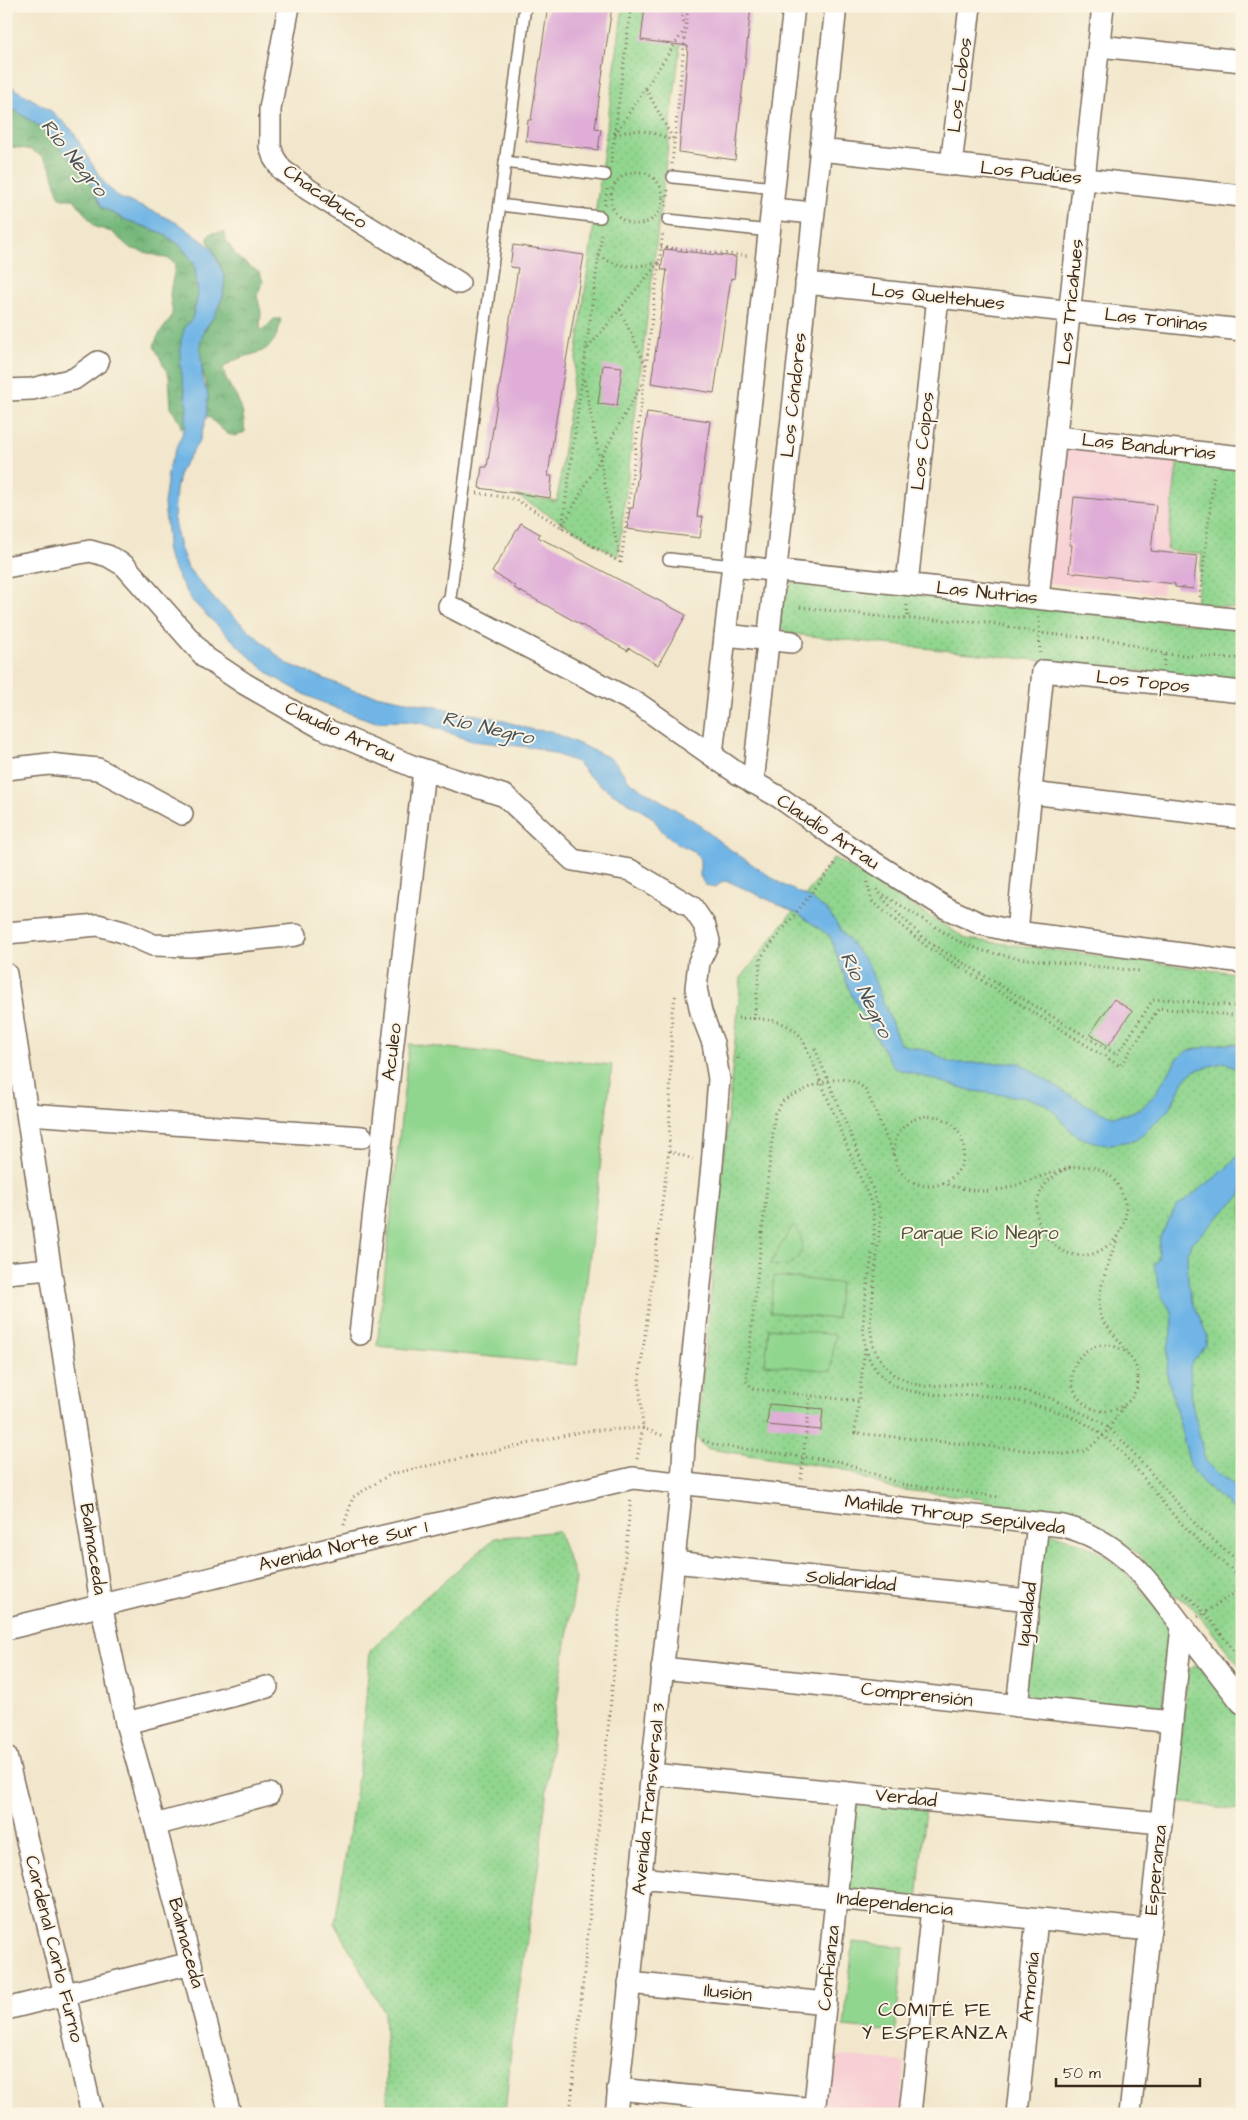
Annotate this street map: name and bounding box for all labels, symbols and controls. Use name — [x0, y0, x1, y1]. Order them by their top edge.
street label: Los Lobos — [941, 36, 979, 134]
water label: Río Negro — [33, 113, 115, 205]
street label: Los Pudúes — [979, 154, 1083, 192]
street label: Chacabuco — [277, 158, 373, 236]
street label: Los Tricahues — [1051, 238, 1091, 366]
street label: Los Queltehues — [870, 277, 1006, 317]
street label: Las Toninas — [1103, 301, 1209, 339]
street label: Los Cóndores — [774, 331, 814, 459]
street label: Los Coipos — [904, 390, 942, 492]
street label: Las Bandurrias — [1080, 427, 1218, 467]
street label: Las Nutrias — [935, 574, 1039, 612]
street label: Los Topos — [1095, 664, 1191, 700]
street label: Claudio Arrau — [280, 695, 400, 770]
water label: Río Negro — [440, 704, 538, 753]
street label: Claudio Arrau — [771, 788, 885, 877]
water label: Río Negro — [832, 947, 900, 1045]
street label: Aculeo — [375, 1021, 409, 1082]
park label: Parque Río Negro — [901, 1220, 1059, 1248]
street label: Matilde Throup Sepúlveda — [843, 1488, 1067, 1542]
street label: Balmaceda — [72, 1501, 114, 1597]
street label: Avenida Norte Sur 1 — [256, 1513, 431, 1579]
street label: Solidaridad — [804, 1563, 898, 1599]
street label: Igualdad — [1010, 1580, 1045, 1648]
street label: Comprensión — [860, 1676, 974, 1714]
street label: Avenida Transversal 3 — [625, 1701, 673, 1896]
street label: Verdad — [874, 1781, 938, 1815]
street label: Esperanza — [1138, 1823, 1174, 1916]
street label: Cardenal Carlo Furno — [18, 1853, 90, 2046]
street label: Independencia — [835, 1884, 955, 1924]
street label: Balmaceda — [161, 1895, 211, 1991]
street label: Confianza — [811, 1923, 847, 2012]
street label: Armonía — [1013, 1950, 1047, 2023]
street label: Ilusión — [703, 1977, 753, 2009]
district label: COMITÉ FE Y ESPERANZA — [861, 1996, 1009, 2047]
scale bar — [1056, 2055, 1199, 2087]
text: 50 m — [1063, 2063, 1101, 2084]

